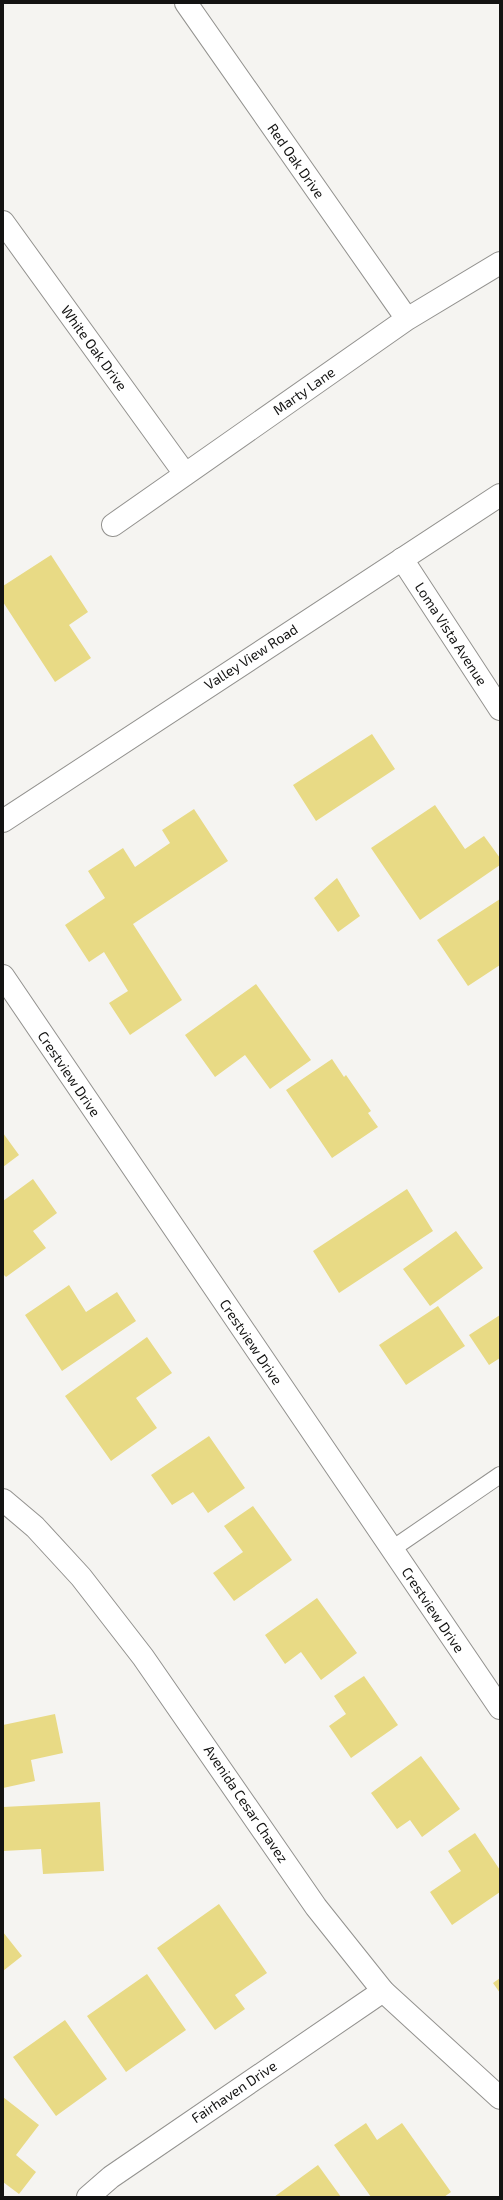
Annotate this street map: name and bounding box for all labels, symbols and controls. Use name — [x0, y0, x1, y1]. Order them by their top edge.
street label: Red Oak Drive — [264, 120, 329, 201]
street label: White Oak Drive — [58, 302, 131, 394]
street label: Marty Lane — [269, 363, 338, 418]
street label: Loma Vista Avenue — [412, 579, 491, 689]
street label: Valley View Road — [201, 620, 300, 693]
street label: Crestview Drive — [35, 1028, 104, 1120]
street label: Crestview Drive — [217, 1296, 286, 1388]
street label: Crestview Drive — [399, 1564, 468, 1656]
street label: Avenida Cesar Chavez — [201, 1742, 292, 1866]
street label: Fairhaven Drive — [188, 2057, 280, 2126]

